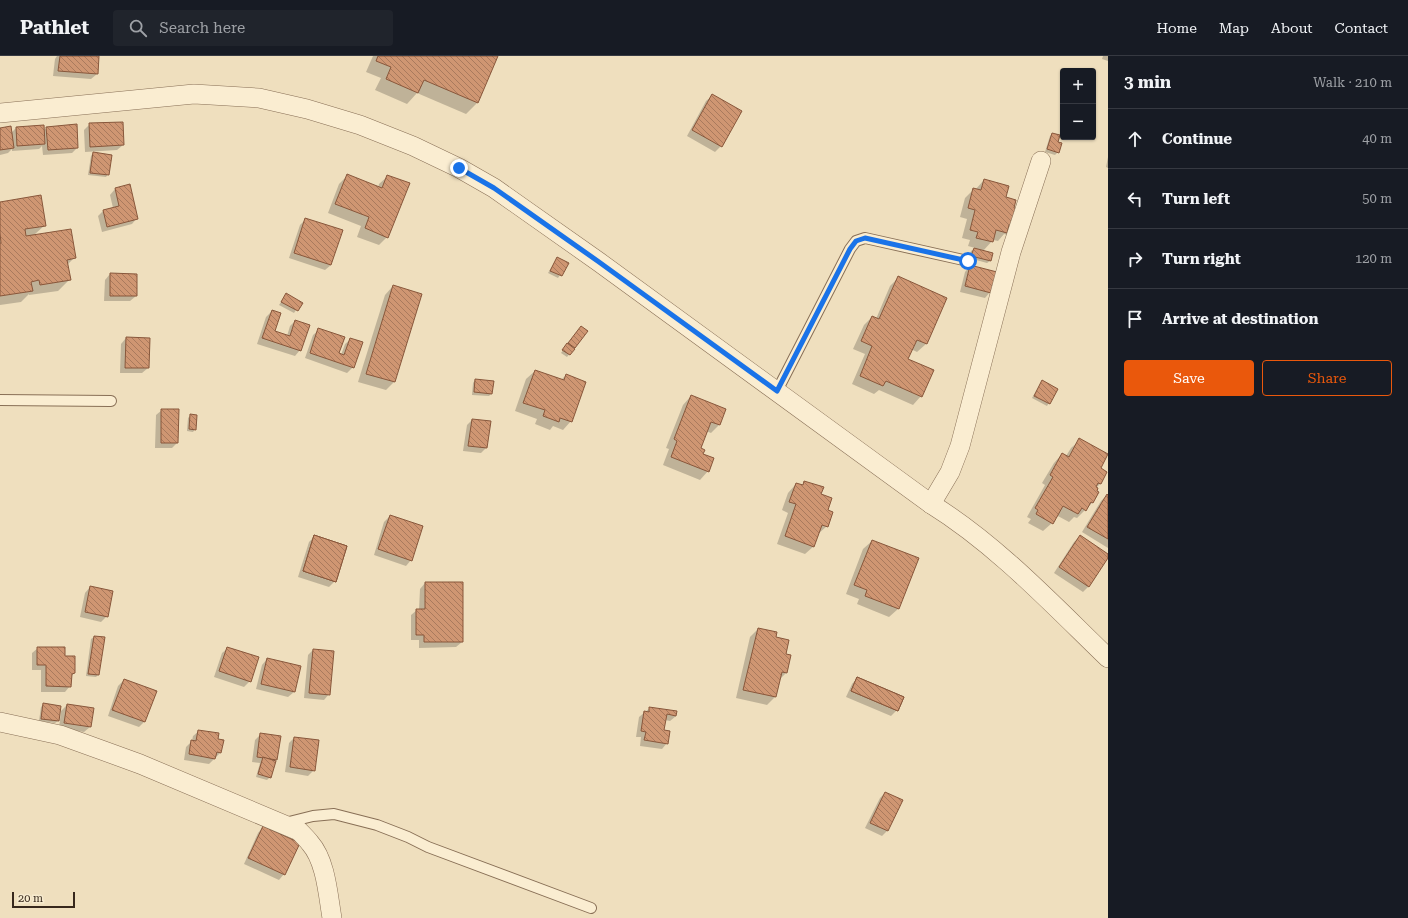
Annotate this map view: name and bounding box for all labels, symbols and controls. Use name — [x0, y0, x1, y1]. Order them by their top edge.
search box — [113, 10, 393, 46]
text: Pathlet — [20, 16, 89, 39]
icon: search — [127, 17, 149, 39]
text: Search here — [159, 19, 245, 37]
text: Home — [1156, 20, 1197, 36]
text: Map — [1219, 20, 1249, 36]
text: About — [1271, 20, 1313, 36]
text: Contact — [1335, 20, 1388, 36]
map controls — [1060, 68, 1096, 140]
button: + — [1060, 68, 1096, 104]
text: 3 min — [1124, 72, 1171, 92]
text: Walk · 210 m — [1313, 75, 1392, 90]
button: − — [1060, 104, 1096, 140]
icon: ahead — [1124, 128, 1146, 150]
text: Continue — [1162, 130, 1232, 148]
text: 40 m — [1362, 131, 1392, 146]
route end — [450, 159, 468, 177]
icon: left — [1124, 188, 1146, 210]
text: Turn left — [1162, 190, 1230, 208]
text: 50 m — [1362, 191, 1392, 206]
icon: right — [1124, 248, 1146, 270]
text: Turn right — [1162, 250, 1241, 268]
text: 120 m — [1355, 251, 1392, 266]
route start — [959, 252, 977, 270]
icon: arrive — [1124, 308, 1146, 330]
text: Arrive at destination — [1162, 310, 1318, 328]
button: Save — [1124, 360, 1254, 396]
button: Share — [1262, 360, 1392, 396]
scale bar — [12, 890, 75, 909]
text: 20 m — [18, 892, 43, 905]

